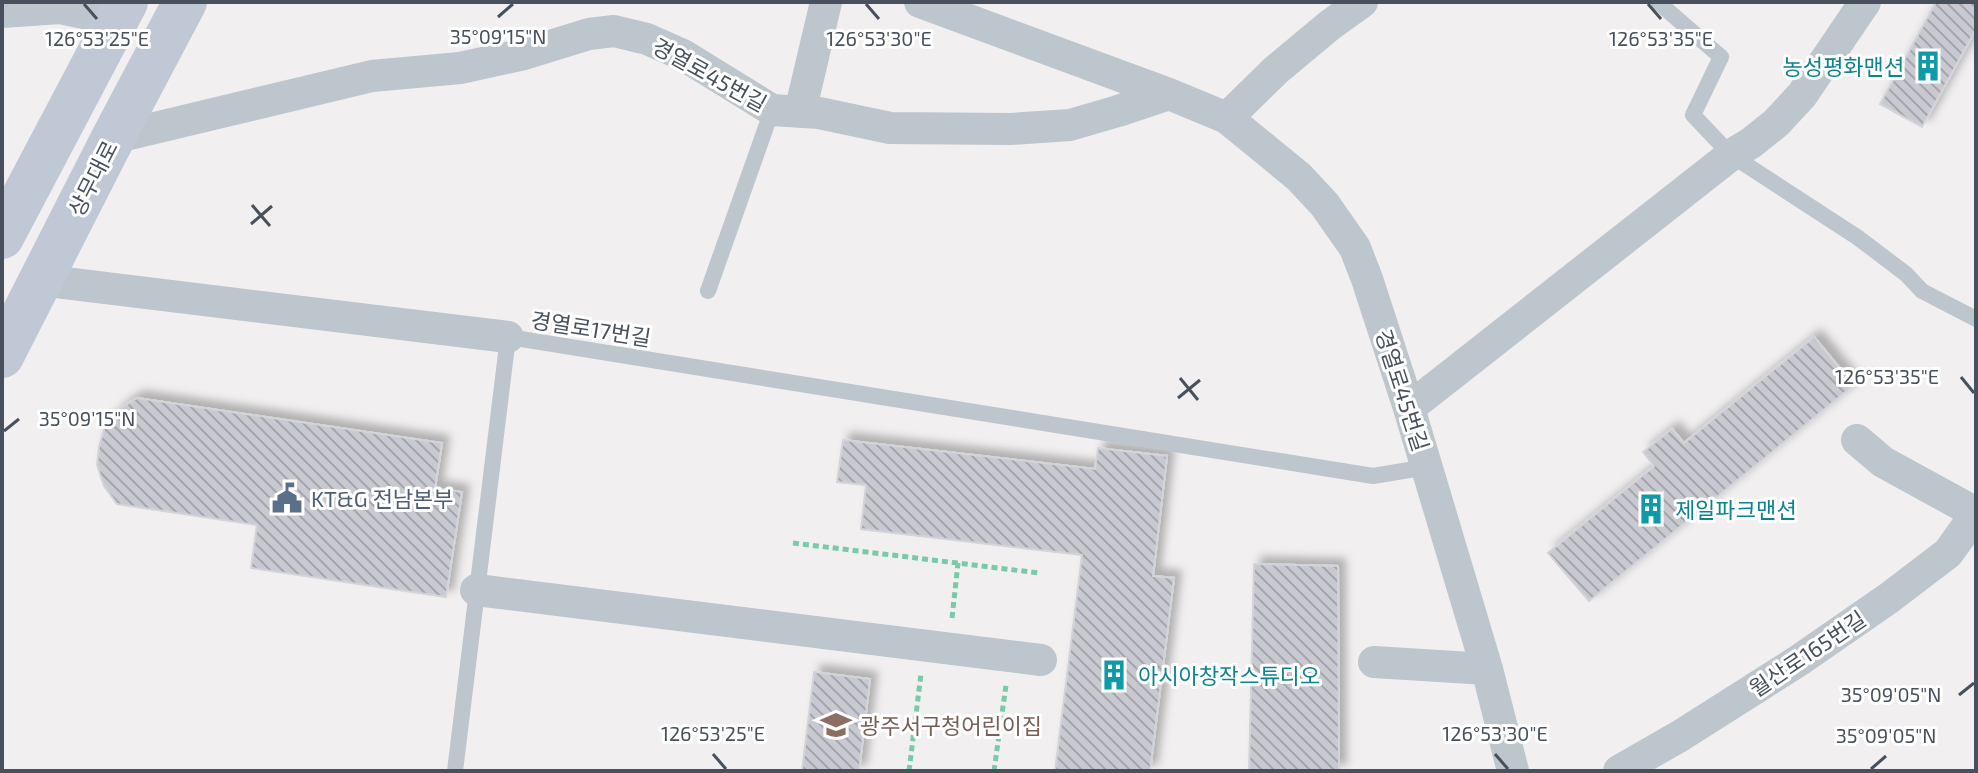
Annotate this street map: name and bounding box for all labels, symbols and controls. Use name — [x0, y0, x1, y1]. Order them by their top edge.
text: 35°09'15"N — [450, 24, 546, 48]
text: 126°53'25"E — [45, 26, 149, 50]
text: 126°53'30"E — [826, 26, 932, 50]
text: 126°53'35"E — [1609, 26, 1713, 50]
street label: 경열로45번길 — [648, 32, 772, 116]
building icon: 농성평화맨션 — [1911, 49, 1945, 83]
place label: 농성평화맨션 — [1783, 53, 1904, 79]
street label: 상무대로 — [62, 136, 122, 220]
street label: 경열로17번길 — [529, 306, 653, 350]
street label: 경열로45번길 — [1371, 326, 1435, 454]
text: 126°53'35"E — [1835, 364, 1939, 388]
text: 35°09'15"N — [39, 406, 135, 430]
public building icon: KT&G 전남본부 — [270, 481, 304, 515]
place label: KT&G 전남본부 — [311, 485, 453, 511]
building icon: 제일파크맨션 — [1634, 492, 1668, 526]
place label: 제일파크맨션 — [1675, 496, 1796, 522]
street label: 월산로165번길 — [1744, 605, 1870, 701]
building icon: 아시아창작스튜디오 — [1097, 658, 1131, 692]
place label: 아시아창작스튜디오 — [1138, 662, 1320, 688]
text: 35°09'05"N — [1841, 682, 1941, 706]
school or university icon: 광주서구청어린이집 — [819, 708, 853, 742]
place label: 광주서구청어린이집 — [860, 712, 1042, 738]
text: 126°53'25"E — [661, 721, 765, 745]
text: 126°53'30"E — [1442, 721, 1548, 745]
text: 35°09'05"N — [1836, 723, 1936, 747]

